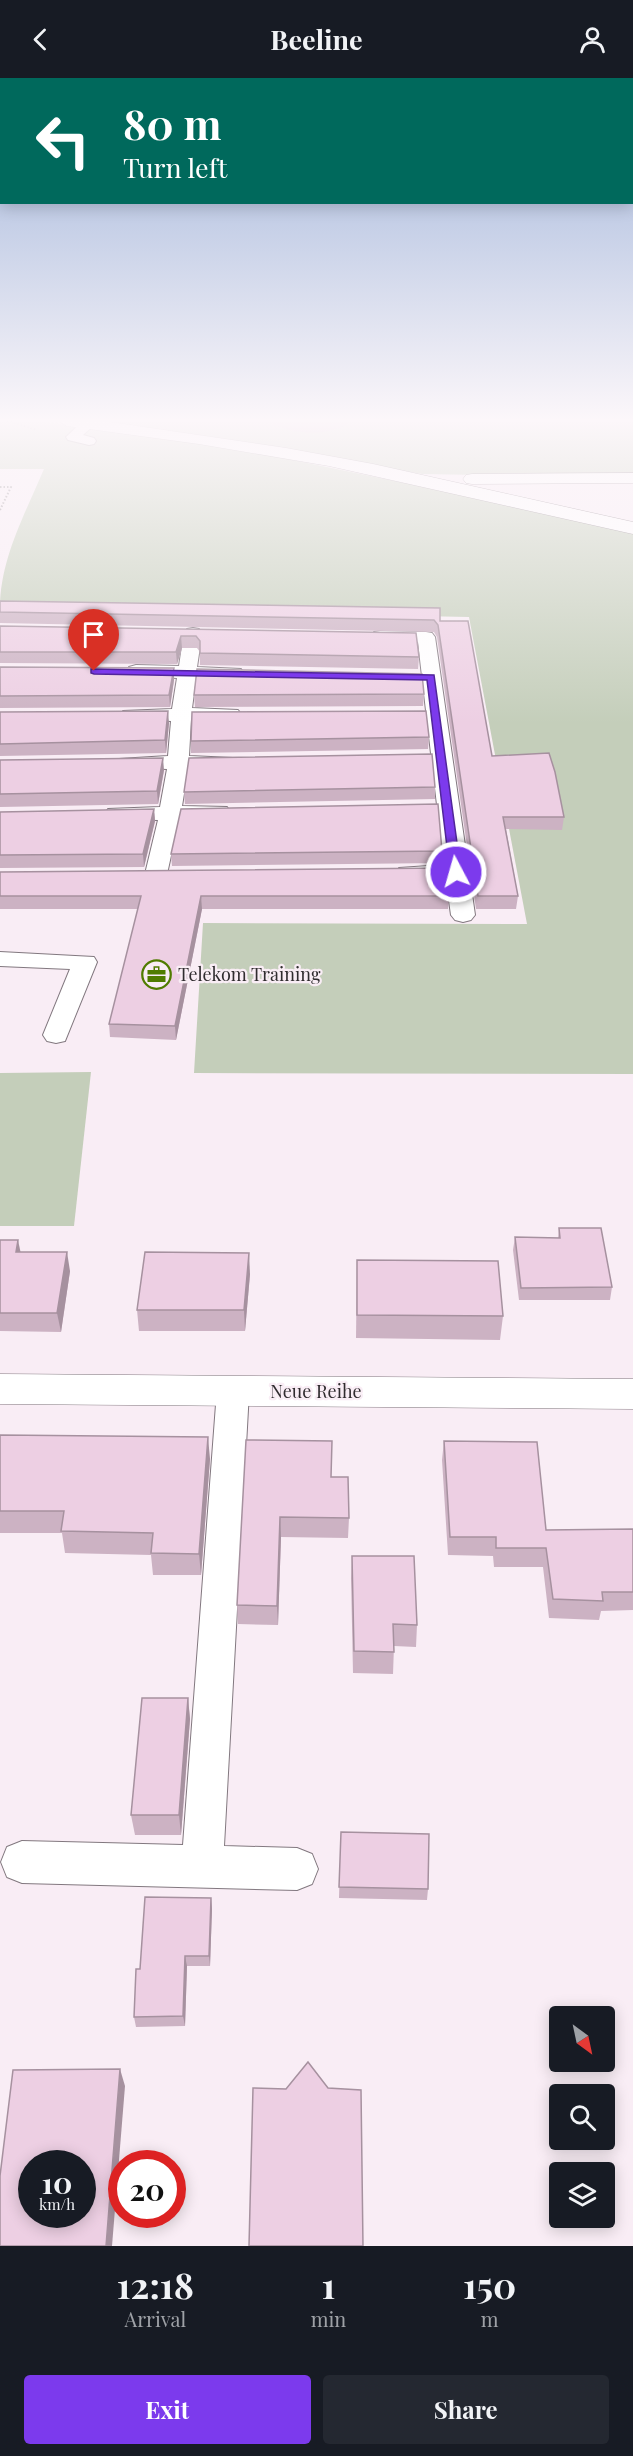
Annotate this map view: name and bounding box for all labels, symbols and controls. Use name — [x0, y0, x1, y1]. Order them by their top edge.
text: Beeline — [270, 21, 363, 57]
icon: back — [24, 23, 57, 56]
icon: person — [576, 23, 609, 56]
text: 80 m — [123, 95, 221, 151]
icon: left — [24, 102, 102, 180]
text: Turn left — [123, 149, 227, 185]
pin — [68, 609, 119, 671]
icon: arrive — [77, 618, 110, 651]
position arrow — [424, 840, 488, 904]
office icon: Telekom Training — [141, 959, 173, 991]
place label: Telekom Training — [178, 962, 321, 986]
street label: Neue Reihe — [270, 1379, 362, 1403]
north arrow — [549, 2006, 615, 2072]
map controls — [549, 2006, 615, 2228]
button: search — [549, 2084, 615, 2150]
speed limit sign: 20 — [108, 2150, 186, 2228]
text: 10 — [42, 2162, 72, 2202]
button: layers — [549, 2162, 615, 2228]
text: km/h — [39, 2194, 75, 2214]
text: 12:18 — [117, 2260, 194, 2308]
text: 1 — [322, 2260, 335, 2308]
text: 150 — [463, 2260, 516, 2308]
text: Arrival — [125, 2305, 186, 2332]
text: min — [311, 2305, 346, 2332]
text: m — [481, 2305, 498, 2332]
button: Exit — [24, 2375, 311, 2444]
button: Share — [323, 2375, 609, 2444]

